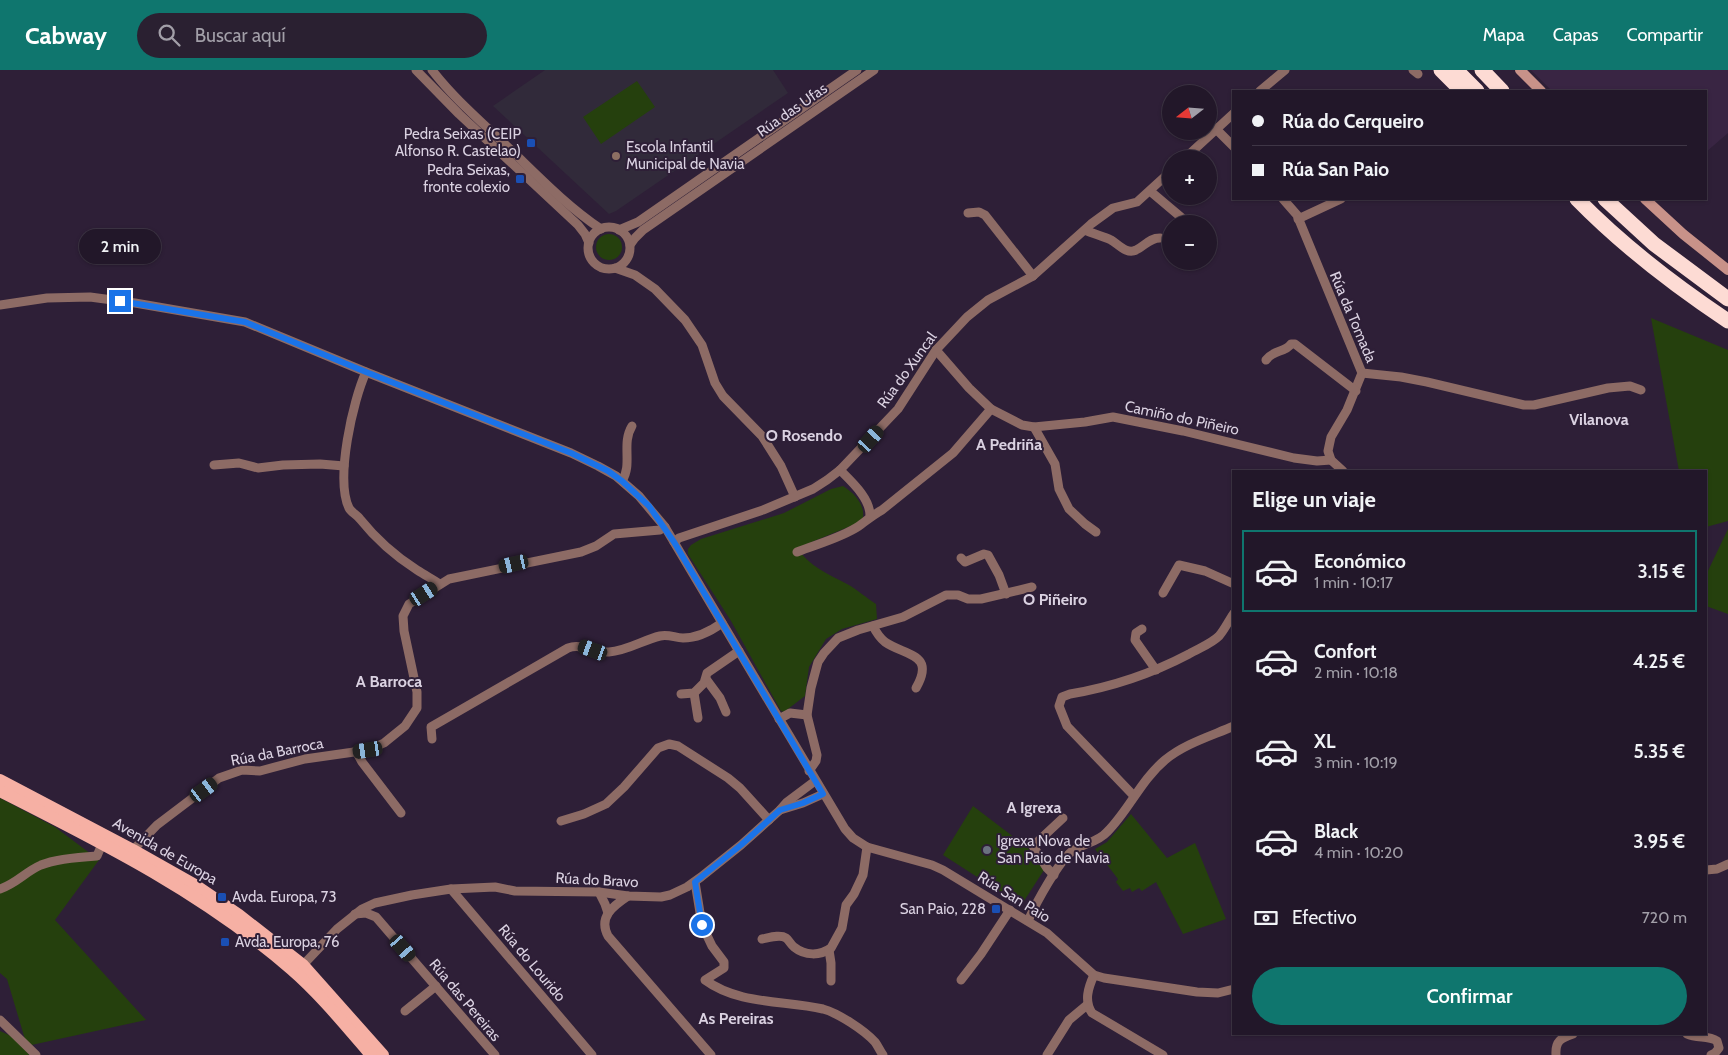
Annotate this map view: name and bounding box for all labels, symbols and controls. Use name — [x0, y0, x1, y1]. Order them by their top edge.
search box — [137, 13, 487, 58]
text: Cabway — [25, 21, 107, 50]
icon: search — [155, 21, 183, 49]
text: Buscar aquí — [195, 24, 286, 47]
text: Mapa — [1483, 24, 1525, 46]
text: Capas — [1553, 24, 1599, 46]
text: Compartir — [1627, 24, 1703, 46]
street label: Rúa das Ufas — [753, 79, 831, 141]
north arrow — [1162, 85, 1218, 140]
map controls — [1162, 85, 1217, 270]
text: Rúa do Cerqueiro — [1282, 110, 1424, 133]
place label: Pedra Seixas (CEIP Alfonso R. Castelao) — [395, 125, 521, 160]
marker: Pedra Seixas (CEIP Alfonso R. Castelao) — [525, 137, 537, 149]
place label: Escola Infantil Municipal de Navia — [626, 138, 745, 173]
marker: Escola Infantil Municipal de Navia — [610, 150, 622, 162]
button: + — [1162, 150, 1217, 205]
text: Rúa San Paio — [1282, 158, 1389, 181]
place label: Pedra Seixas, fronte colexio — [423, 161, 510, 196]
marker: Pedra Seixas, fronte colexio — [514, 173, 526, 185]
button: − — [1162, 215, 1217, 270]
callout: 2 min — [79, 228, 161, 264]
text: 2 min — [101, 237, 139, 256]
street label: Rúa da Tomada — [1326, 269, 1381, 366]
route end — [109, 290, 131, 312]
street label: Rúa do Xuncal — [873, 328, 941, 412]
street label: Camiño do Piñeiro — [1123, 397, 1241, 439]
district label: Vilanova — [1569, 410, 1629, 429]
car — [855, 423, 886, 455]
district label: O Rosendo — [766, 426, 842, 445]
district label: A Pedriña — [976, 435, 1042, 454]
text: Elige un viaje — [1252, 486, 1376, 513]
icon: car — [1254, 549, 1299, 594]
text: Económico — [1314, 550, 1406, 573]
car — [497, 553, 530, 575]
text: 3.15 € — [1637, 560, 1685, 583]
text: 1 min · 10:17 — [1314, 573, 1393, 592]
car — [407, 580, 440, 608]
district label: O Piñeiro — [1023, 590, 1087, 609]
car — [576, 638, 609, 662]
icon: car — [1254, 639, 1299, 684]
text: Confort — [1314, 640, 1377, 663]
text: 4.25 € — [1633, 650, 1685, 673]
text: 2 min · 10:18 — [1314, 663, 1398, 682]
district label: A Barroca — [356, 672, 422, 691]
icon: car — [1254, 729, 1299, 774]
text: XL — [1314, 730, 1335, 753]
street label: Rúa da Barroca — [229, 734, 326, 770]
car — [352, 740, 383, 760]
text: 5.35 € — [1634, 740, 1685, 763]
text: 3 min · 10:19 — [1314, 753, 1398, 772]
car — [187, 775, 220, 805]
district label: A Igrexa — [1006, 798, 1062, 817]
street label: Avenida de Europa — [110, 814, 221, 889]
icon: car — [1254, 819, 1299, 864]
text: Black — [1314, 820, 1358, 843]
text: 3.95 € — [1633, 830, 1685, 853]
place label: Igrexa Nova de San Paio de Navia — [997, 832, 1110, 867]
text: 4 min · 10:20 — [1314, 843, 1404, 862]
marker: Igrexa Nova de San Paio de Navia — [981, 844, 993, 856]
street label: Rúa San Paio — [974, 868, 1054, 926]
street label: Rúa do Bravo — [555, 869, 639, 891]
place label: Avda. Europa, 73 — [232, 888, 337, 906]
marker: Avda. Europa, 73 — [216, 891, 228, 903]
place label: San Paio, 228 — [900, 900, 986, 918]
marker: San Paio, 228 — [990, 903, 1002, 915]
icon: cash — [1252, 904, 1280, 932]
text: Efectivo — [1292, 906, 1357, 929]
text: 720 m — [1642, 908, 1687, 927]
route start — [691, 914, 713, 936]
street label: Rúa do Lourido — [494, 921, 570, 1005]
car — [387, 932, 418, 964]
place label: Avda. Europa, 76 — [235, 933, 340, 951]
marker: Avda. Europa, 76 — [219, 936, 231, 948]
street label: Rúa das Pereiras — [425, 955, 505, 1045]
button: Confirmar — [1252, 967, 1687, 1025]
district label: As Pereiras — [698, 1009, 774, 1028]

